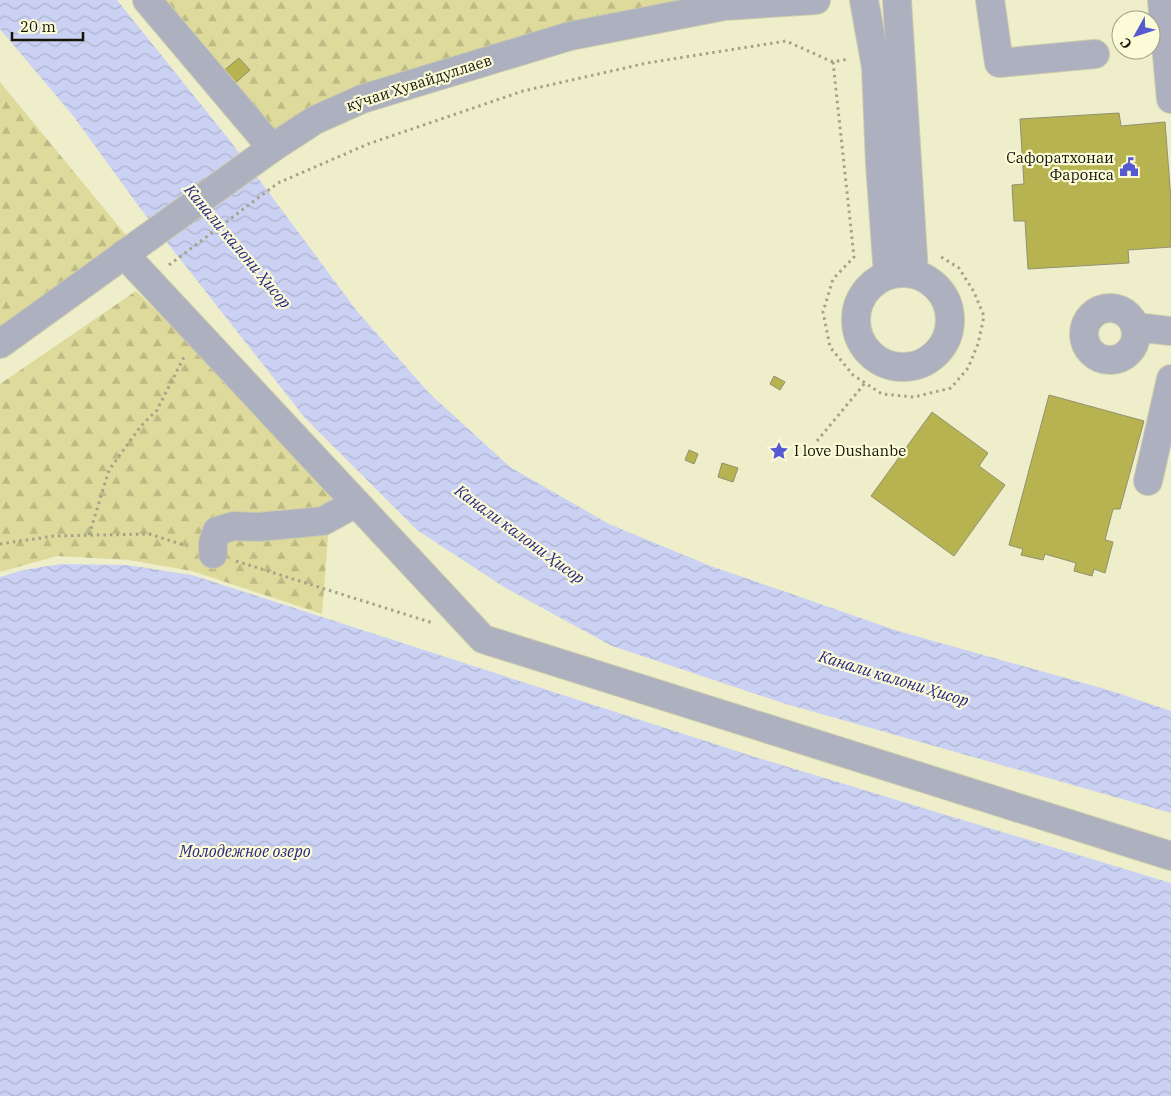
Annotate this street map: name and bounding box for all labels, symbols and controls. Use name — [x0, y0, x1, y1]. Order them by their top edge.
scale bar — [12, 10, 84, 42]
north arrow — [1111, 10, 1161, 60]
text: 20 m — [20, 17, 56, 36]
text: С — [1116, 34, 1136, 53]
street label: кӯчаи Хувайдуллаев — [344, 50, 494, 115]
place label: Сафоратхонаи Фаронса — [1006, 148, 1114, 184]
public building icon: Сафоратхонаи Фаронса — [1118, 156, 1140, 178]
water label: Канали калони Ҳисор — [180, 179, 296, 312]
place icon: I love Dushanbe — [768, 440, 790, 462]
place label: I love Dushanbe — [794, 441, 906, 460]
water label: Канали калони Ҳисор — [450, 480, 589, 588]
water label: Канали калони Ҳисор — [816, 645, 971, 710]
water label: Молодежное озеро — [178, 841, 311, 861]

